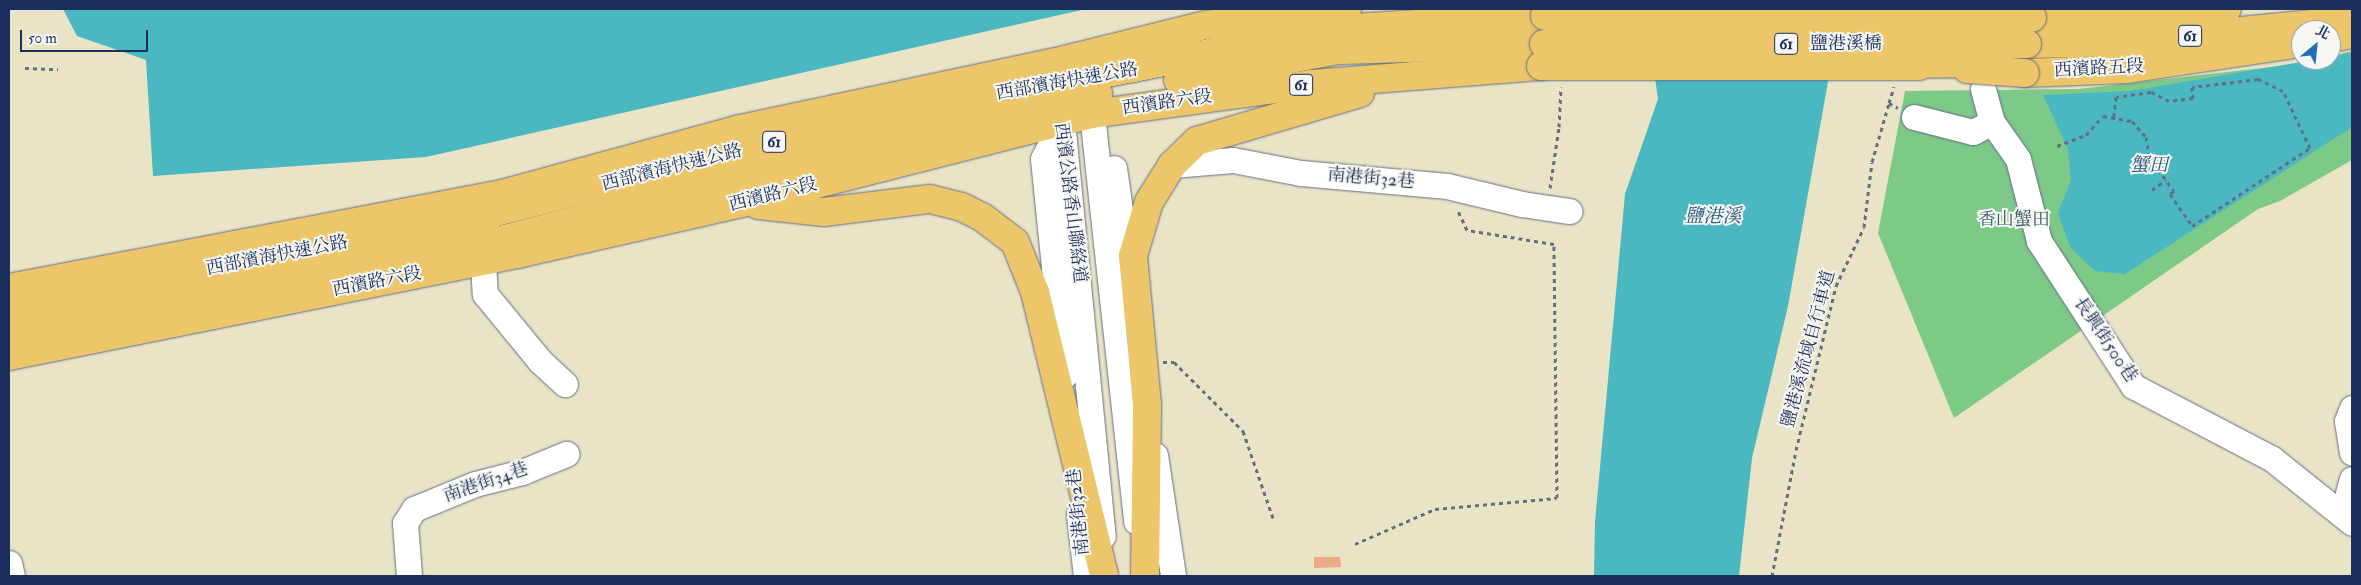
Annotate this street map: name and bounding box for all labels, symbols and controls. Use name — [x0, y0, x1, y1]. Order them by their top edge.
scale bar — [22, 20, 150, 52]
north arrow — [2291, 20, 2341, 70]
text: 北 — [2313, 21, 2333, 43]
road number: 61 — [2178, 22, 2202, 50]
text: 50 m — [28, 29, 57, 48]
road number: 61 — [1774, 31, 1798, 58]
street label: 鹽港溪橋 — [1810, 33, 1882, 55]
street label: 西濱路五段 — [2053, 56, 2145, 82]
street label: 西部濱海快速公路 — [994, 59, 1140, 105]
road number: 61 — [1288, 72, 1314, 98]
street label: 西濱路六段 — [1121, 86, 1213, 120]
street label: 西濱公路香山聯絡道 — [1049, 121, 1091, 285]
road number: 61 — [762, 128, 786, 156]
street label: 西部濱海快速公路 — [600, 140, 744, 196]
water label: 蟹田 — [2130, 155, 2168, 177]
street label: 南港街32巷 — [1326, 164, 1416, 194]
street label: 西濱路六段 — [727, 174, 819, 216]
water label: 鹽港溪 — [1685, 206, 1741, 228]
park label: 香山蟹田 — [1978, 209, 2050, 231]
street label: 西部濱海快速公路 — [204, 232, 350, 280]
street label: 西濱路六段 — [331, 263, 423, 301]
street label: 鹽港溪流域自行車道 — [1778, 268, 1840, 430]
street label: 長興街500巷 — [2069, 293, 2141, 387]
street label: 南港街34巷 — [441, 458, 531, 508]
street label: 南港街32巷 — [1064, 467, 1094, 557]

